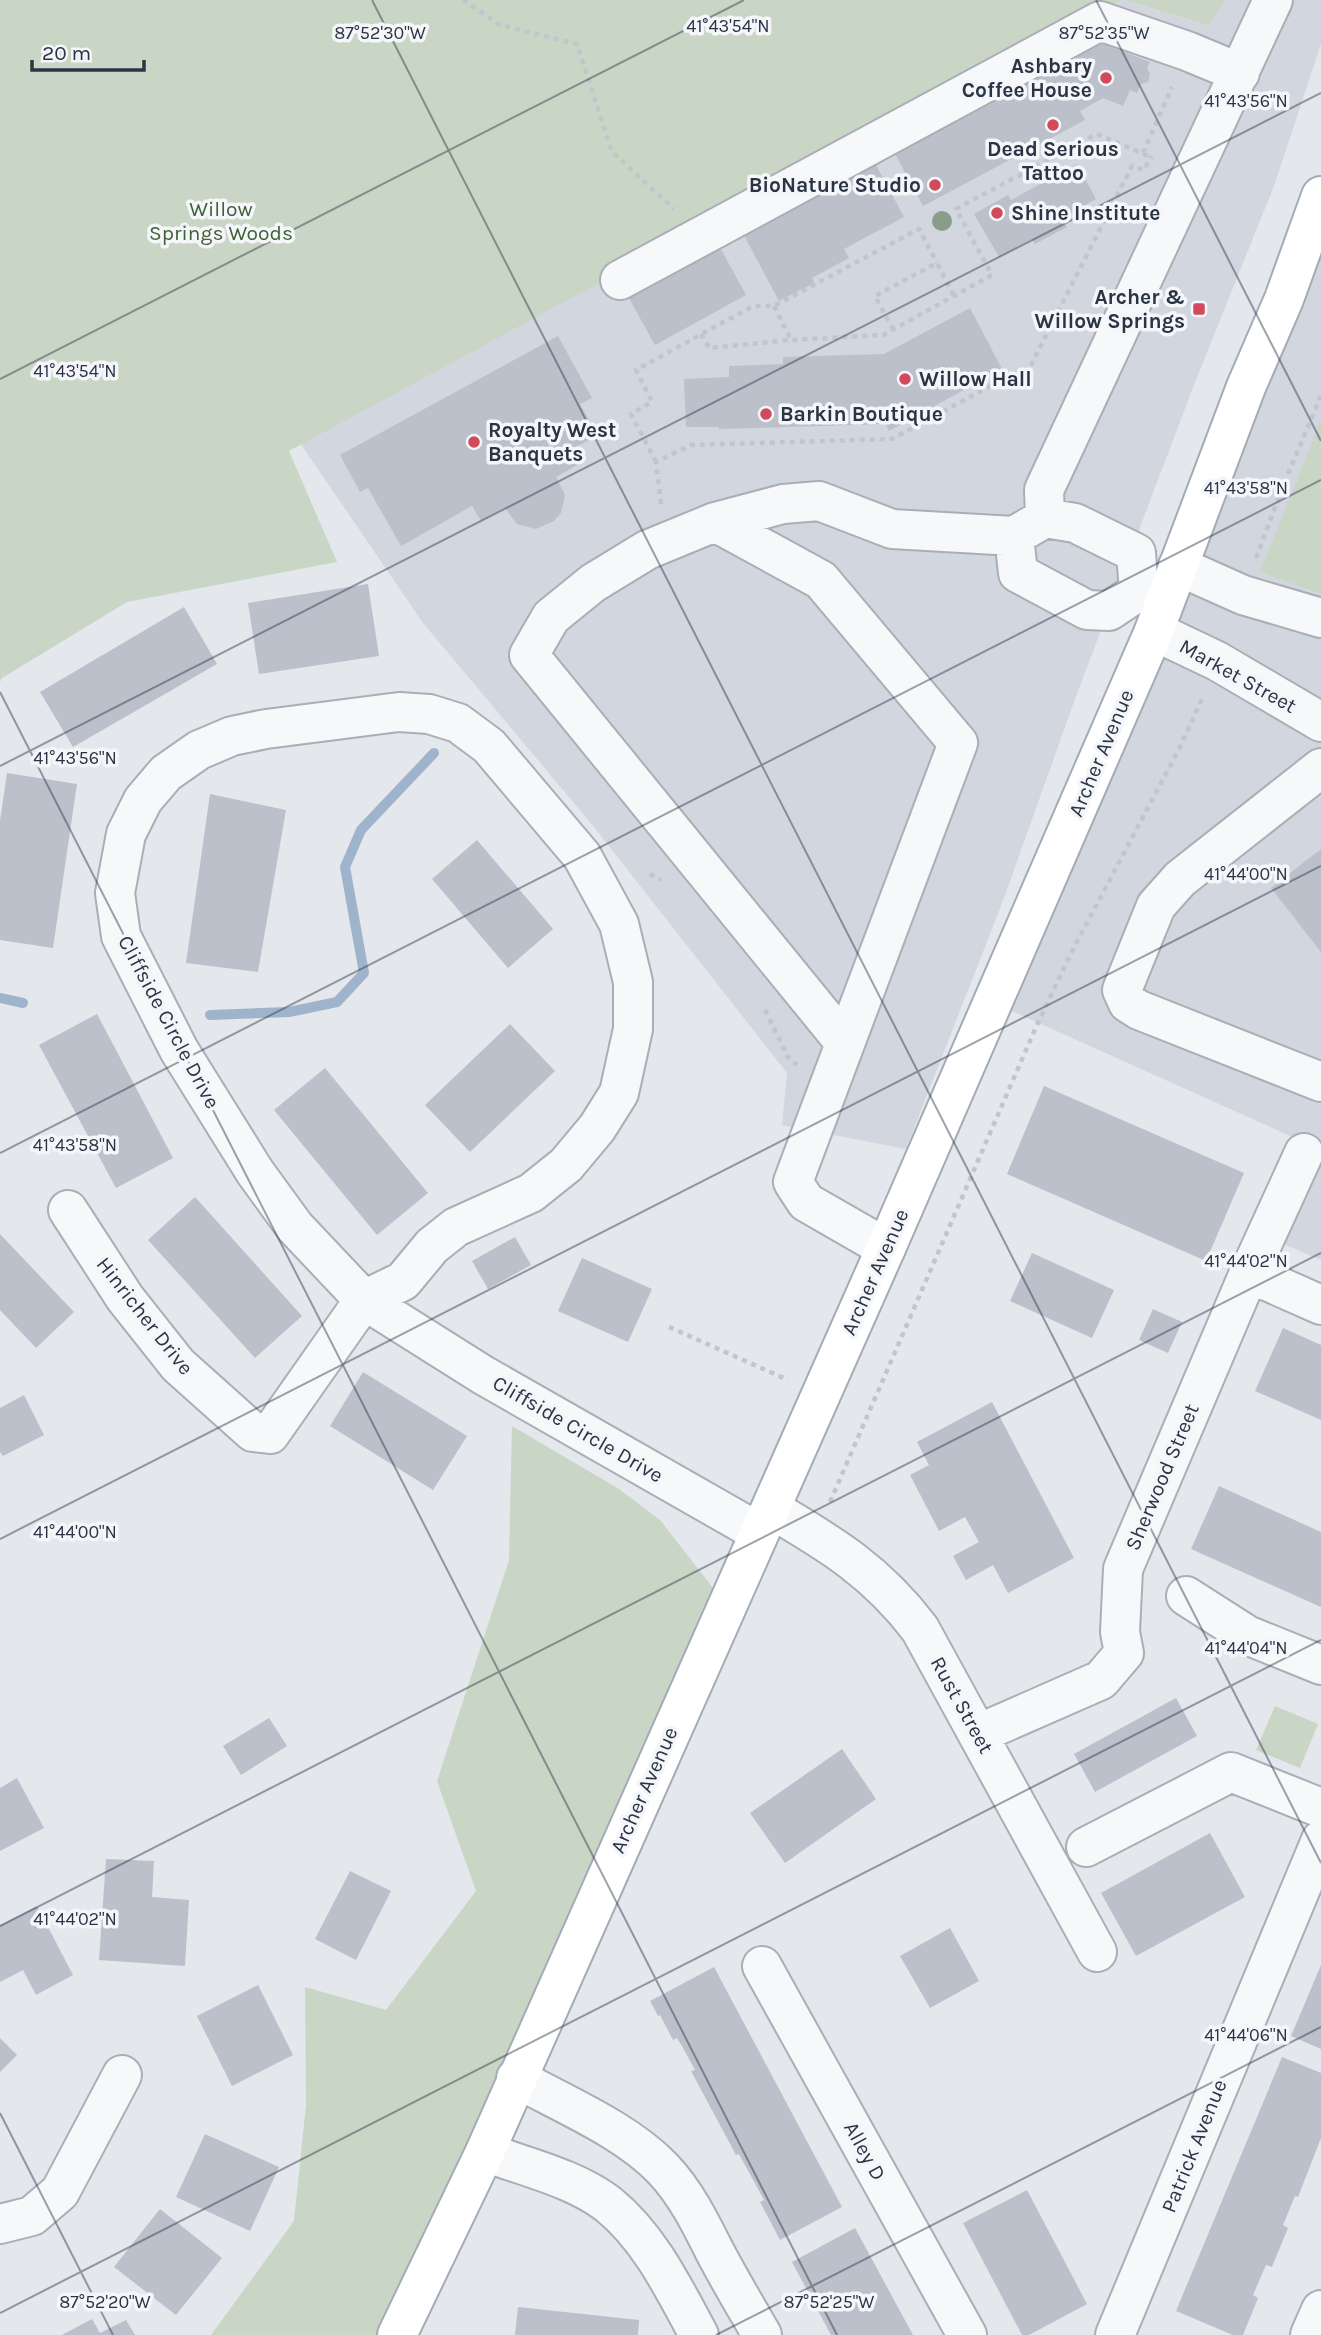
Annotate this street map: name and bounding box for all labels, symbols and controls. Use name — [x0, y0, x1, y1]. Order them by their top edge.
text: 41°43'54"N — [686, 15, 770, 37]
text: 87°52'30"W — [334, 22, 426, 44]
text: 87°52'35"W — [1058, 22, 1150, 44]
scale bar — [32, 28, 144, 72]
text: 20 m — [42, 41, 91, 65]
place label: Ashbary Coffee House — [962, 54, 1092, 102]
marker: Ashbary Coffee House — [1098, 70, 1114, 86]
text: 41°43'56"N — [1204, 90, 1288, 112]
marker: Dead Serious Tattoo — [1045, 117, 1061, 133]
place label: Dead Serious Tattoo — [987, 137, 1119, 185]
place label: BioNature Studio — [749, 173, 921, 197]
marker: BioNature Studio — [927, 177, 943, 193]
park label: Willow Springs Woods — [149, 197, 293, 245]
place label: Shine Institute — [1011, 201, 1160, 225]
marker: Shine Institute — [989, 205, 1005, 221]
place label: Archer & Willow Springs — [1035, 285, 1185, 333]
marker: Archer & Willow Springs — [1191, 301, 1207, 317]
text: 41°43'54"N — [33, 360, 117, 382]
place label: Willow Hall — [919, 367, 1032, 391]
marker: Willow Hall — [897, 371, 913, 387]
place label: Barkin Boutique — [780, 402, 943, 427]
marker: Barkin Boutique — [758, 406, 774, 422]
place label: Royalty West Banquets — [488, 418, 616, 467]
marker: Royalty West Banquets — [466, 434, 482, 450]
text: 41°43'58"N — [1204, 477, 1288, 499]
street label: Market Street — [1175, 634, 1301, 718]
street label: Archer Avenue — [1063, 686, 1139, 820]
text: 41°43'56"N — [33, 747, 117, 769]
text: 41°44'00"N — [1204, 863, 1288, 885]
street label: Cliffside Circle Drive — [113, 931, 225, 1113]
text: 41°43'58"N — [33, 1134, 117, 1156]
street label: Archer Avenue — [836, 1205, 914, 1339]
text: 41°44'02"N — [1204, 1250, 1288, 1272]
street label: Hinricher Drive — [92, 1252, 198, 1380]
street label: Cliffside Circle Drive — [489, 1370, 667, 1488]
street label: Sherwood Street — [1120, 1400, 1204, 1554]
text: 41°44'00"N — [33, 1521, 117, 1543]
text: 41°44'04"N — [1204, 1637, 1288, 1659]
street label: Rust Street — [926, 1652, 999, 1758]
street label: Archer Avenue — [605, 1723, 683, 1857]
text: 41°44'02"N — [33, 1908, 117, 1930]
text: 41°44'06"N — [1204, 2024, 1288, 2046]
street label: Patrick Avenue — [1156, 2076, 1232, 2216]
street label: Alley D — [839, 2118, 891, 2184]
text: 87°52'20"W — [59, 2291, 151, 2313]
text: 87°52'25"W — [784, 2291, 874, 2313]

